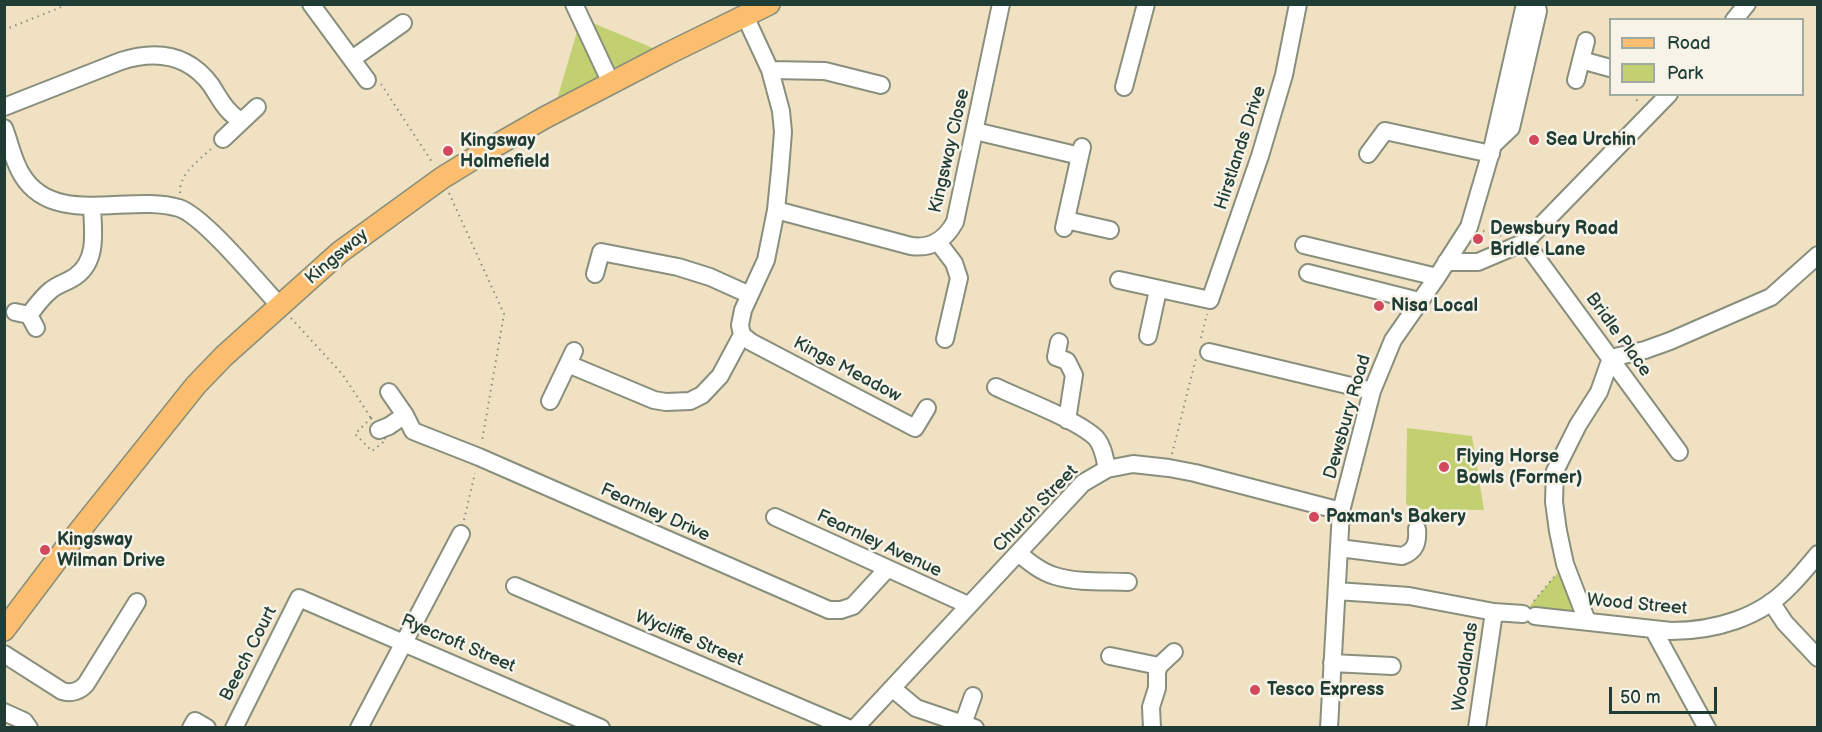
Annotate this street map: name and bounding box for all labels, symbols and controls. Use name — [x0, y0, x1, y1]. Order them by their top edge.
legend — [1609, 18, 1804, 96]
text: Road — [1667, 33, 1711, 54]
text: Park — [1667, 63, 1703, 84]
street label: Hirstlands Drive — [1211, 83, 1271, 213]
street label: Kingsway Close — [925, 87, 975, 215]
place label: Sea Urchin — [1546, 129, 1636, 151]
place label: Kingsway Holmefield — [460, 130, 549, 172]
marker: Sea Urchin — [1527, 133, 1541, 147]
marker: Kingsway Holmefield — [441, 144, 455, 158]
place label: Dewsbury Road Bridle Lane — [1490, 218, 1618, 260]
street label: Kingsway — [301, 224, 373, 290]
marker: Dewsbury Road Bridle Lane — [1471, 232, 1485, 246]
street label: Bridle Place — [1580, 289, 1656, 381]
place label: Nisa Local — [1391, 295, 1478, 317]
marker: Nisa Local — [1372, 299, 1386, 313]
street label: Kings Meadow — [789, 333, 905, 407]
street label: Dewsbury Road — [1320, 352, 1376, 482]
place label: Flying Horse Bowls (Former) — [1456, 446, 1582, 488]
marker: Flying Horse Bowls (Former) — [1437, 460, 1451, 474]
street label: Church Street — [989, 461, 1083, 557]
street label: Fearnley Drive — [597, 479, 713, 547]
street label: Fearnley Avenue — [813, 506, 945, 582]
place label: Paxman's Bakery — [1326, 506, 1466, 528]
marker: Paxman's Bakery — [1307, 510, 1321, 524]
place label: Kingsway Wilman Drive — [57, 529, 165, 572]
marker: Kingsway Wilman Drive — [38, 543, 52, 557]
street label: Wood Street — [1586, 590, 1688, 620]
street label: Beech Court — [216, 603, 282, 705]
street label: Wycliffe Street — [632, 606, 746, 672]
street label: Ryecroft Street — [398, 610, 518, 678]
street label: Woodlands — [1448, 621, 1484, 713]
scale bar — [1612, 675, 1720, 713]
place label: Tesco Express — [1267, 679, 1384, 701]
marker: Tesco Express — [1248, 683, 1262, 697]
text: 50 m — [1620, 687, 1661, 708]

